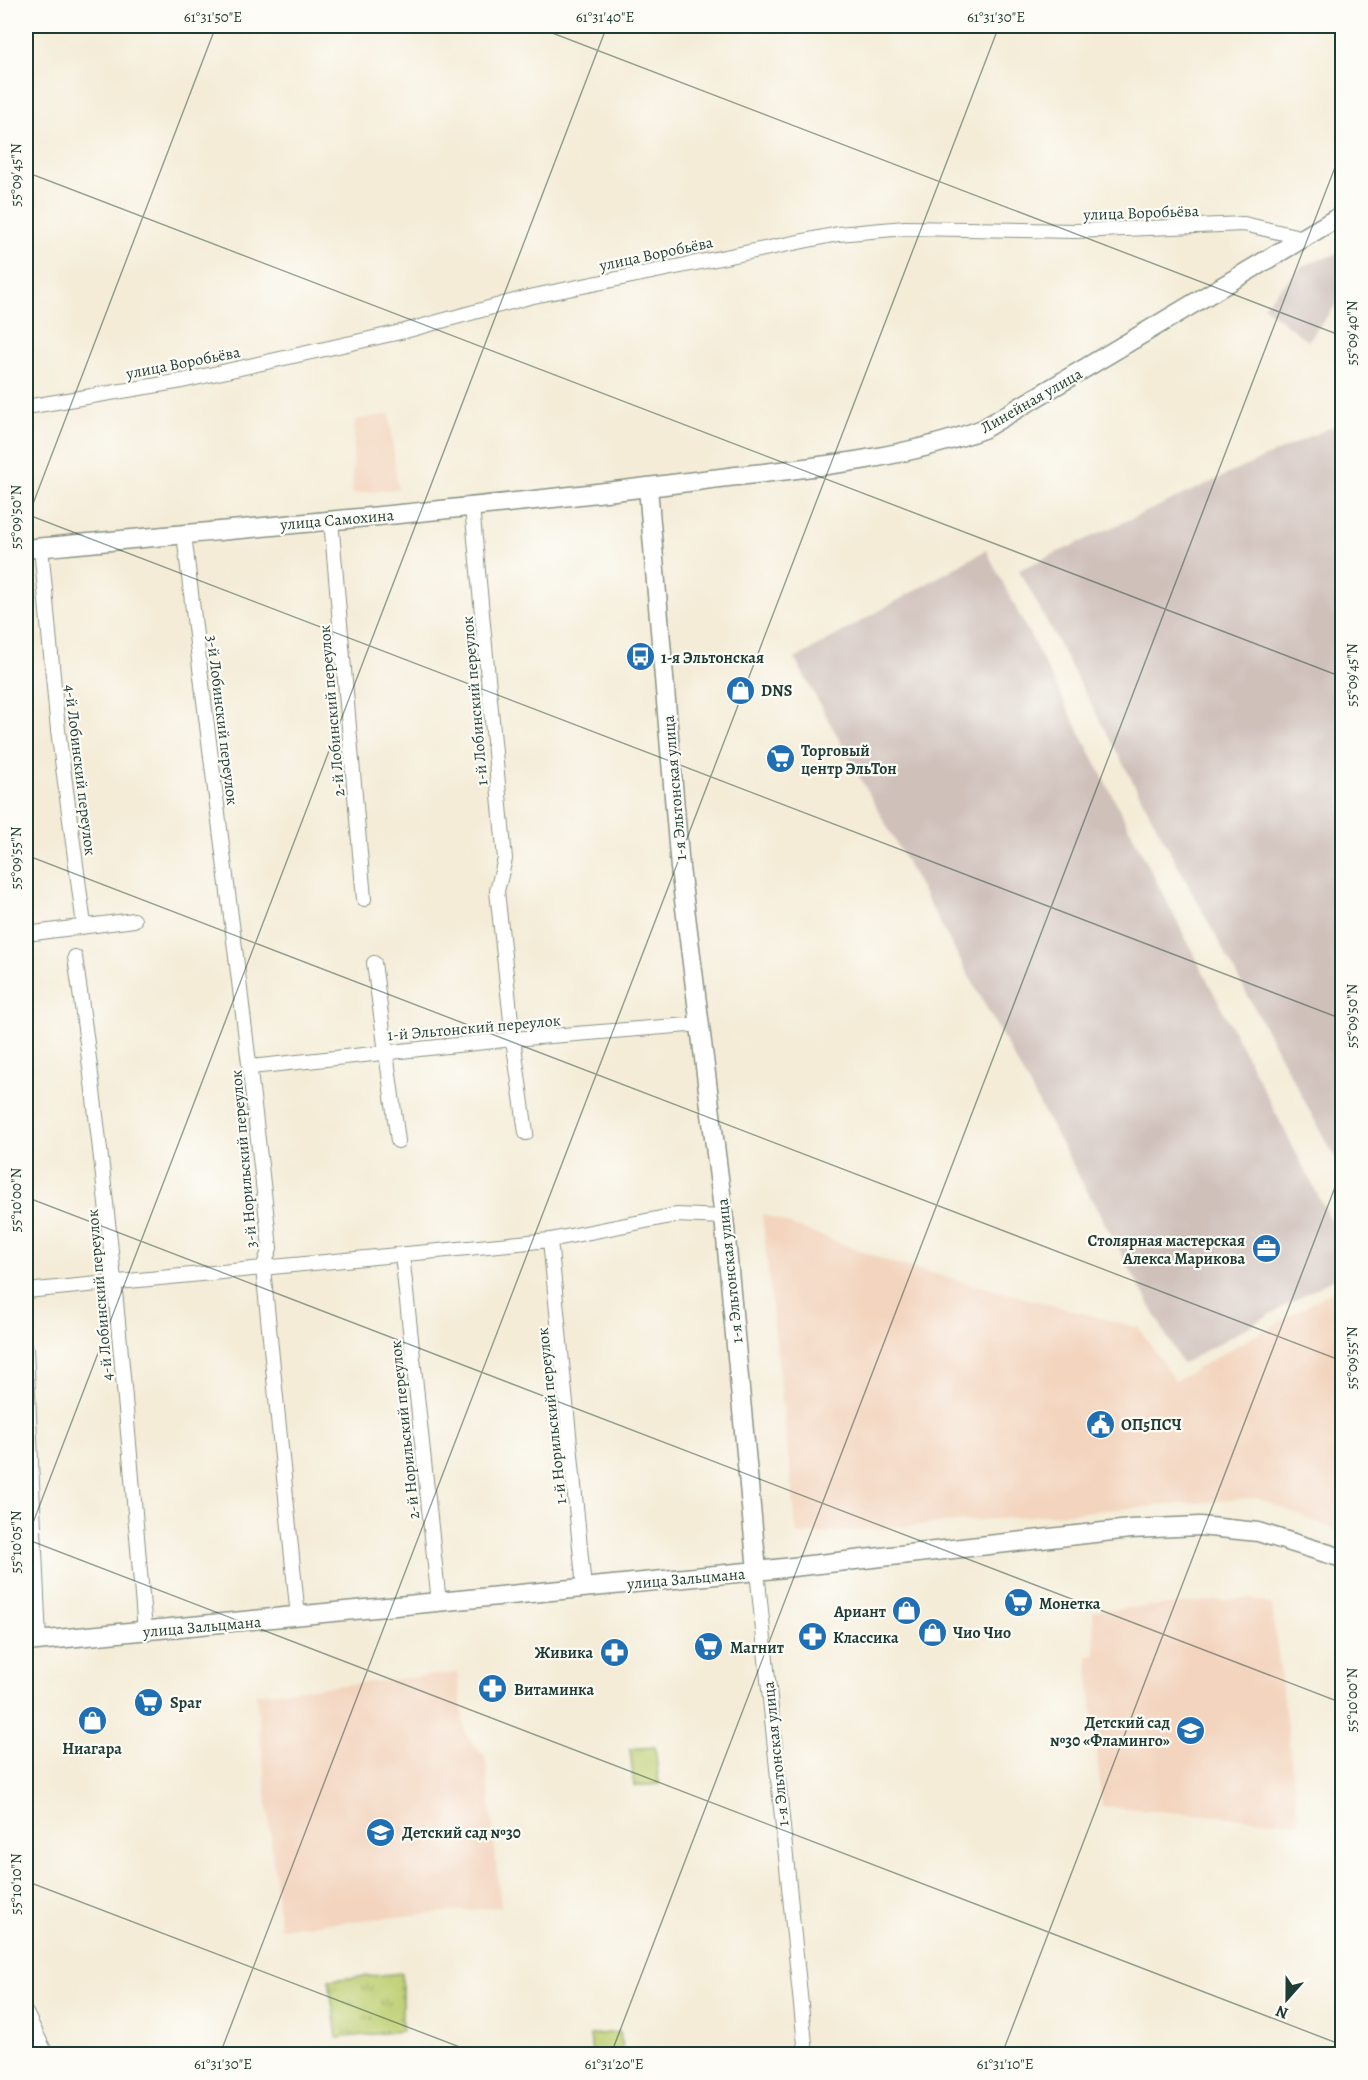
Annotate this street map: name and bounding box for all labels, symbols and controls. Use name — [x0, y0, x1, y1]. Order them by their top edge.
text: 61°31'50"E — [184, 7, 242, 27]
text: 61°31'40"E — [576, 7, 634, 27]
text: 61°31'30"E — [967, 7, 1025, 27]
text: 55°09'45"N — [6, 143, 26, 207]
street label: улица Воробьёва — [1082, 200, 1200, 226]
street label: улица Воробьёва — [596, 231, 716, 277]
text: 55°09'40"N — [1342, 300, 1362, 365]
street label: улица Воробьёва — [123, 341, 243, 385]
street label: Линейная улица — [977, 363, 1087, 439]
text: 55°09'50"N — [6, 484, 26, 549]
street label: улица Самохина — [278, 504, 395, 536]
street label: 1-й Лобинский переулок — [457, 615, 493, 787]
street label: 2-й Лобинский переулок — [314, 624, 350, 798]
street label: 3-й Лобинский переулок — [201, 634, 243, 807]
bus stop icon: 1-я Эльтонская — [624, 641, 656, 673]
text: 55°09'45"N — [1342, 643, 1362, 707]
place label: 1-я Эльтонская — [661, 647, 764, 669]
shop icon: DNS — [724, 674, 756, 706]
place label: DNS — [761, 680, 792, 702]
street label: 4-й Лобинский переулок — [59, 683, 101, 857]
street label: 1-я Эльтонская улица — [658, 714, 692, 861]
place label: Торговый центр ЭльТон — [801, 740, 897, 780]
supermarket icon: Торговый центр ЭльТон — [764, 743, 796, 775]
text: 55°09'55"N — [6, 826, 26, 890]
text: 55°09'50"N — [1342, 983, 1362, 1048]
street label: 1-й Эльтонский переулок — [386, 1009, 562, 1047]
street label: 3-й Норильский переулок — [225, 1069, 263, 1249]
text: 55°10'00"N — [6, 1168, 26, 1232]
street label: 1-я Эльтонская улица — [711, 1197, 749, 1344]
street label: 4-й Лобинский переулок — [82, 1208, 118, 1382]
place label: Столярная мастерская Алекса Марикова — [1087, 1230, 1245, 1270]
office icon: Столярная мастерская Алекса Марикова — [1250, 1233, 1282, 1265]
street label: 1-й Норильский переулок — [532, 1326, 572, 1505]
text: 55°09'55"N — [1342, 1326, 1362, 1390]
street label: 2-й Норильский переулок — [385, 1339, 425, 1520]
public building icon: ОП5ПСЧ — [1084, 1408, 1116, 1440]
place label: ОП5ПСЧ — [1121, 1414, 1182, 1436]
text: 55°10'05"N — [6, 1510, 26, 1573]
street label: улица Зальцмана — [625, 1563, 747, 1595]
supermarket icon: Монетка — [1002, 1587, 1034, 1619]
place label: Монетка — [1039, 1593, 1101, 1615]
shop icon: Ариант — [891, 1595, 923, 1627]
place label: Ариант — [833, 1601, 887, 1623]
street label: улица Зальцмана — [141, 1611, 263, 1643]
shop icon: Чио Чио — [916, 1616, 948, 1648]
pharmacy icon: Классика — [796, 1621, 828, 1653]
place label: Чио Чио — [953, 1622, 1011, 1644]
place label: Классика — [833, 1627, 899, 1649]
supermarket icon: Магнит — [693, 1631, 725, 1663]
pharmacy icon: Живика — [598, 1636, 630, 1668]
place label: Магнит — [730, 1637, 785, 1659]
place label: Живика — [535, 1642, 593, 1664]
text: 55°10'00"N — [1342, 1668, 1362, 1732]
pharmacy icon: Витаминка — [477, 1673, 509, 1705]
place label: Витаминка — [514, 1679, 594, 1701]
street label: 1-я Эльтонская улица — [757, 1680, 795, 1827]
supermarket icon: Spar — [133, 1686, 165, 1718]
place label: Spar — [170, 1692, 202, 1714]
shop icon: Ниагара — [76, 1704, 108, 1736]
place label: Детский сад №30 «Фламинго» — [1050, 1712, 1170, 1752]
school or university icon: Детский сад №30 «Фламинго» — [1175, 1715, 1207, 1747]
place label: Ниагара — [62, 1738, 122, 1760]
school or university icon: Детский сад №30 — [365, 1816, 397, 1848]
place label: Детский сад №30 — [402, 1822, 521, 1844]
text: 55°10'10"N — [6, 1853, 26, 1915]
north arrow — [1257, 1969, 1317, 2029]
text: N — [1272, 2000, 1291, 2024]
text: 61°31'30"E — [194, 2054, 252, 2074]
text: 61°31'20"E — [584, 2054, 644, 2074]
text: 61°31'10"E — [976, 2054, 1034, 2074]

